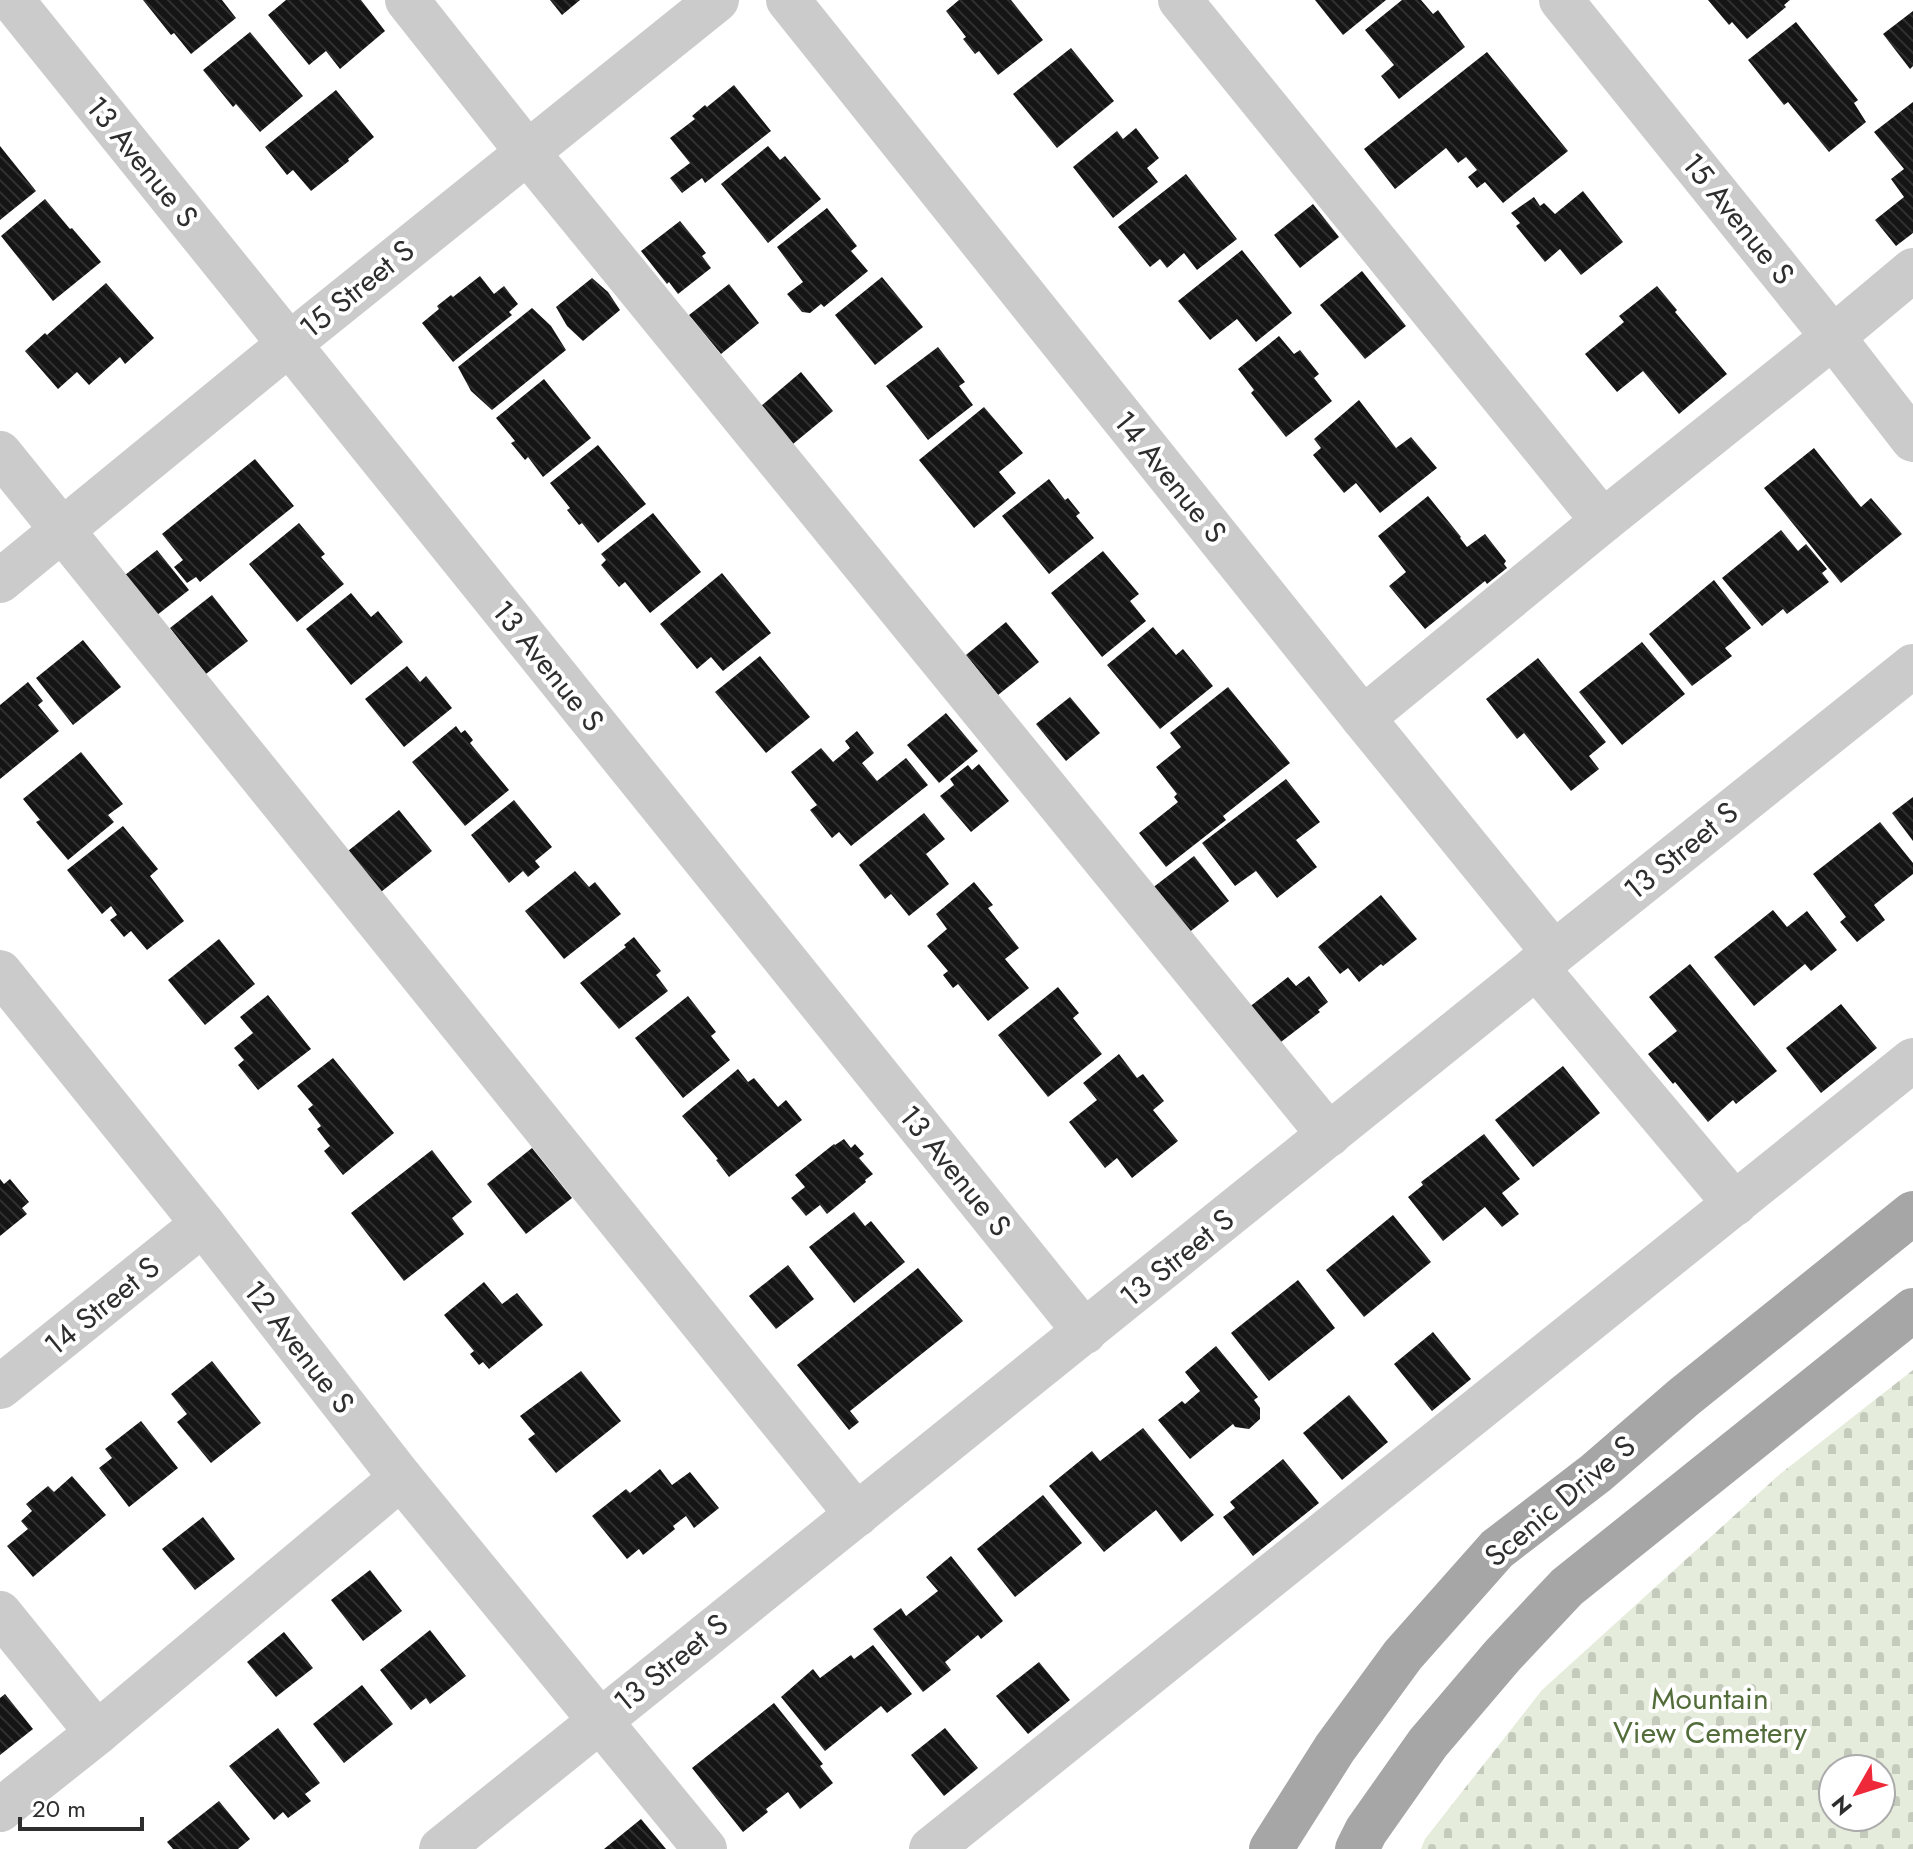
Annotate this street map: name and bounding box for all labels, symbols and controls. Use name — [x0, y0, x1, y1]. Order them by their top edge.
street label: 13 Avenue S — [76, 87, 209, 237]
street label: 15 Avenue S — [1672, 144, 1805, 294]
street label: 15 Street S — [290, 229, 423, 348]
street label: 14 Avenue S — [1104, 401, 1237, 552]
street label: 13 Avenue S — [482, 591, 615, 741]
street label: 13 Street S — [1614, 791, 1747, 910]
street label: 13 Avenue S — [889, 1096, 1022, 1246]
street label: 13 Street S — [1110, 1198, 1243, 1317]
street label: 14 Street S — [35, 1246, 168, 1365]
street label: 12 Avenue S — [234, 1271, 365, 1422]
street label: Scenic Drive S — [1475, 1425, 1644, 1577]
street label: 13 Street S — [604, 1603, 737, 1722]
park label: Mountain View Cemetery — [1613, 1677, 1808, 1754]
north arrow — [1817, 1753, 1897, 1833]
scale bar — [20, 1781, 142, 1831]
text: N — [1824, 1789, 1859, 1822]
text: 20 m — [32, 1791, 86, 1826]

